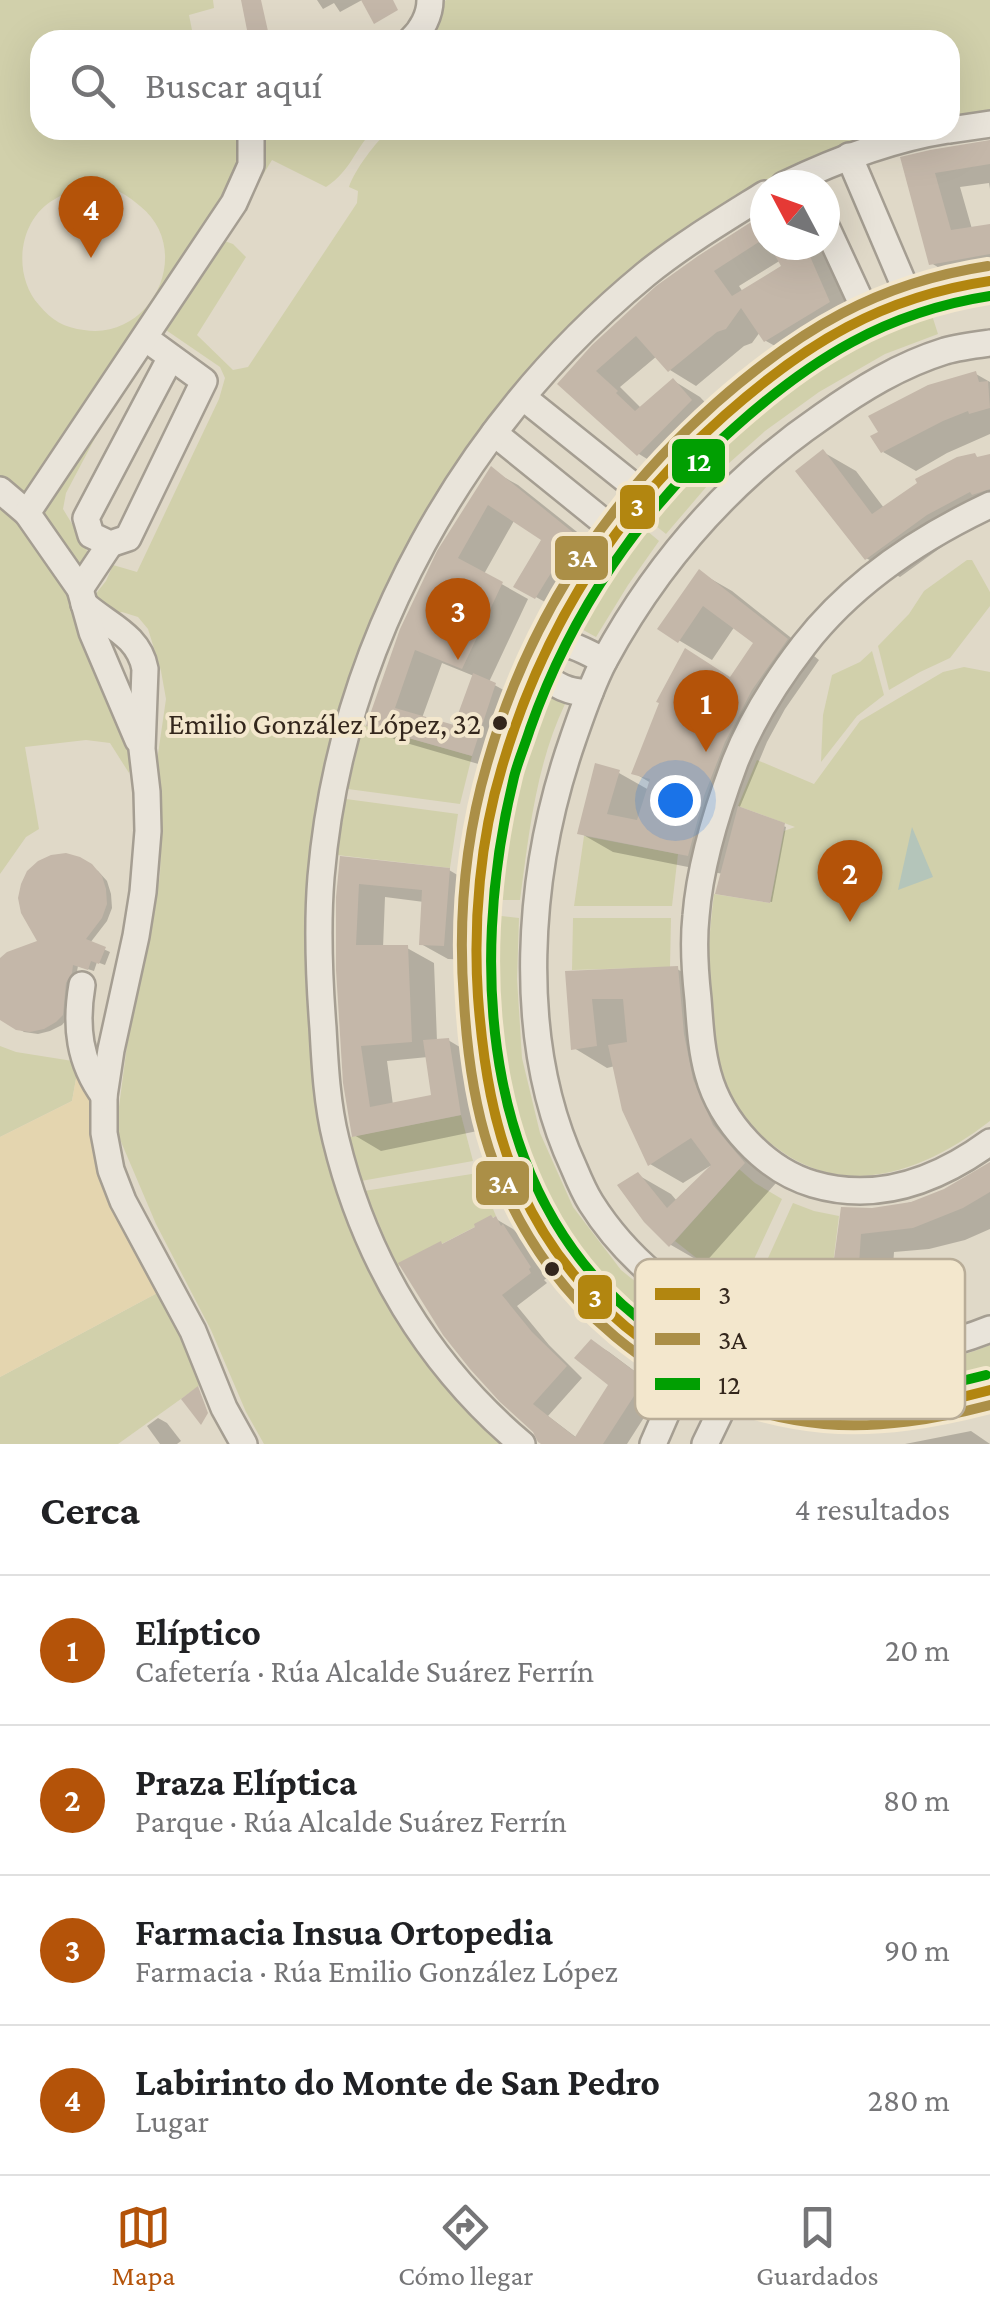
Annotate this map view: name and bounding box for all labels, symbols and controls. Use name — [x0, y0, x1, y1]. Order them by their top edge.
search box — [30, 30, 960, 140]
icon: search — [65, 58, 120, 113]
text: Buscar aquí — [145, 64, 322, 106]
north arrow — [750, 170, 840, 260]
pin: 4 — [58, 176, 124, 258]
line badge: 12 — [670, 437, 727, 485]
text: 12 — [687, 446, 711, 477]
line badge: 3 — [618, 483, 657, 531]
text: 3 — [630, 491, 644, 522]
line badge: 3A — [553, 534, 610, 582]
text: 3A — [567, 542, 597, 573]
pin: 3 — [426, 578, 490, 660]
pin: 1 — [674, 670, 738, 752]
place label: Emilio González López, 32 — [168, 707, 481, 741]
marker: Emilio González López, 32 — [490, 713, 510, 733]
your location — [650, 775, 701, 826]
pin: 2 — [818, 840, 882, 922]
line badge: 3A — [474, 1159, 531, 1207]
text: 3A — [488, 1168, 518, 1199]
unlabelled marker — [542, 1259, 562, 1279]
legend — [635, 1259, 965, 1419]
line badge: 3 — [576, 1273, 614, 1321]
text: 3 — [718, 1279, 731, 1310]
text: 3 — [588, 1282, 602, 1313]
text: 3A — [718, 1324, 747, 1355]
text: 12 — [718, 1369, 741, 1400]
text: Cerca — [40, 1486, 140, 1533]
text: 4 resultados — [794, 1491, 950, 1527]
text: Elíptico — [135, 1611, 261, 1653]
text: 1 — [67, 1632, 78, 1668]
text: 20 m — [885, 1632, 950, 1668]
text: Cafetería · Rúa Alcalde Suárez Ferrín — [135, 1653, 594, 1689]
text: Praza Elíptica — [135, 1761, 357, 1803]
text: 2 — [64, 1782, 81, 1818]
text: 80 m — [883, 1782, 950, 1818]
text: Parque · Rúa Alcalde Suárez Ferrín — [135, 1803, 567, 1839]
text: Farmacia Insua Ortopedia — [135, 1911, 553, 1953]
text: 3 — [65, 1932, 80, 1968]
text: 90 m — [884, 1932, 950, 1968]
text: Farmacia · Rúa Emilio González López — [135, 1953, 618, 1989]
text: Labirinto do Monte de San Pedro — [135, 2061, 660, 2103]
text: 4 — [64, 2082, 81, 2118]
text: 280 m — [868, 2082, 950, 2118]
text: Lugar — [135, 2103, 209, 2139]
tab: Mapa — [111, 2200, 175, 2291]
tab: Cómo llegar — [398, 2200, 533, 2291]
tab: Guardados — [756, 2200, 879, 2291]

